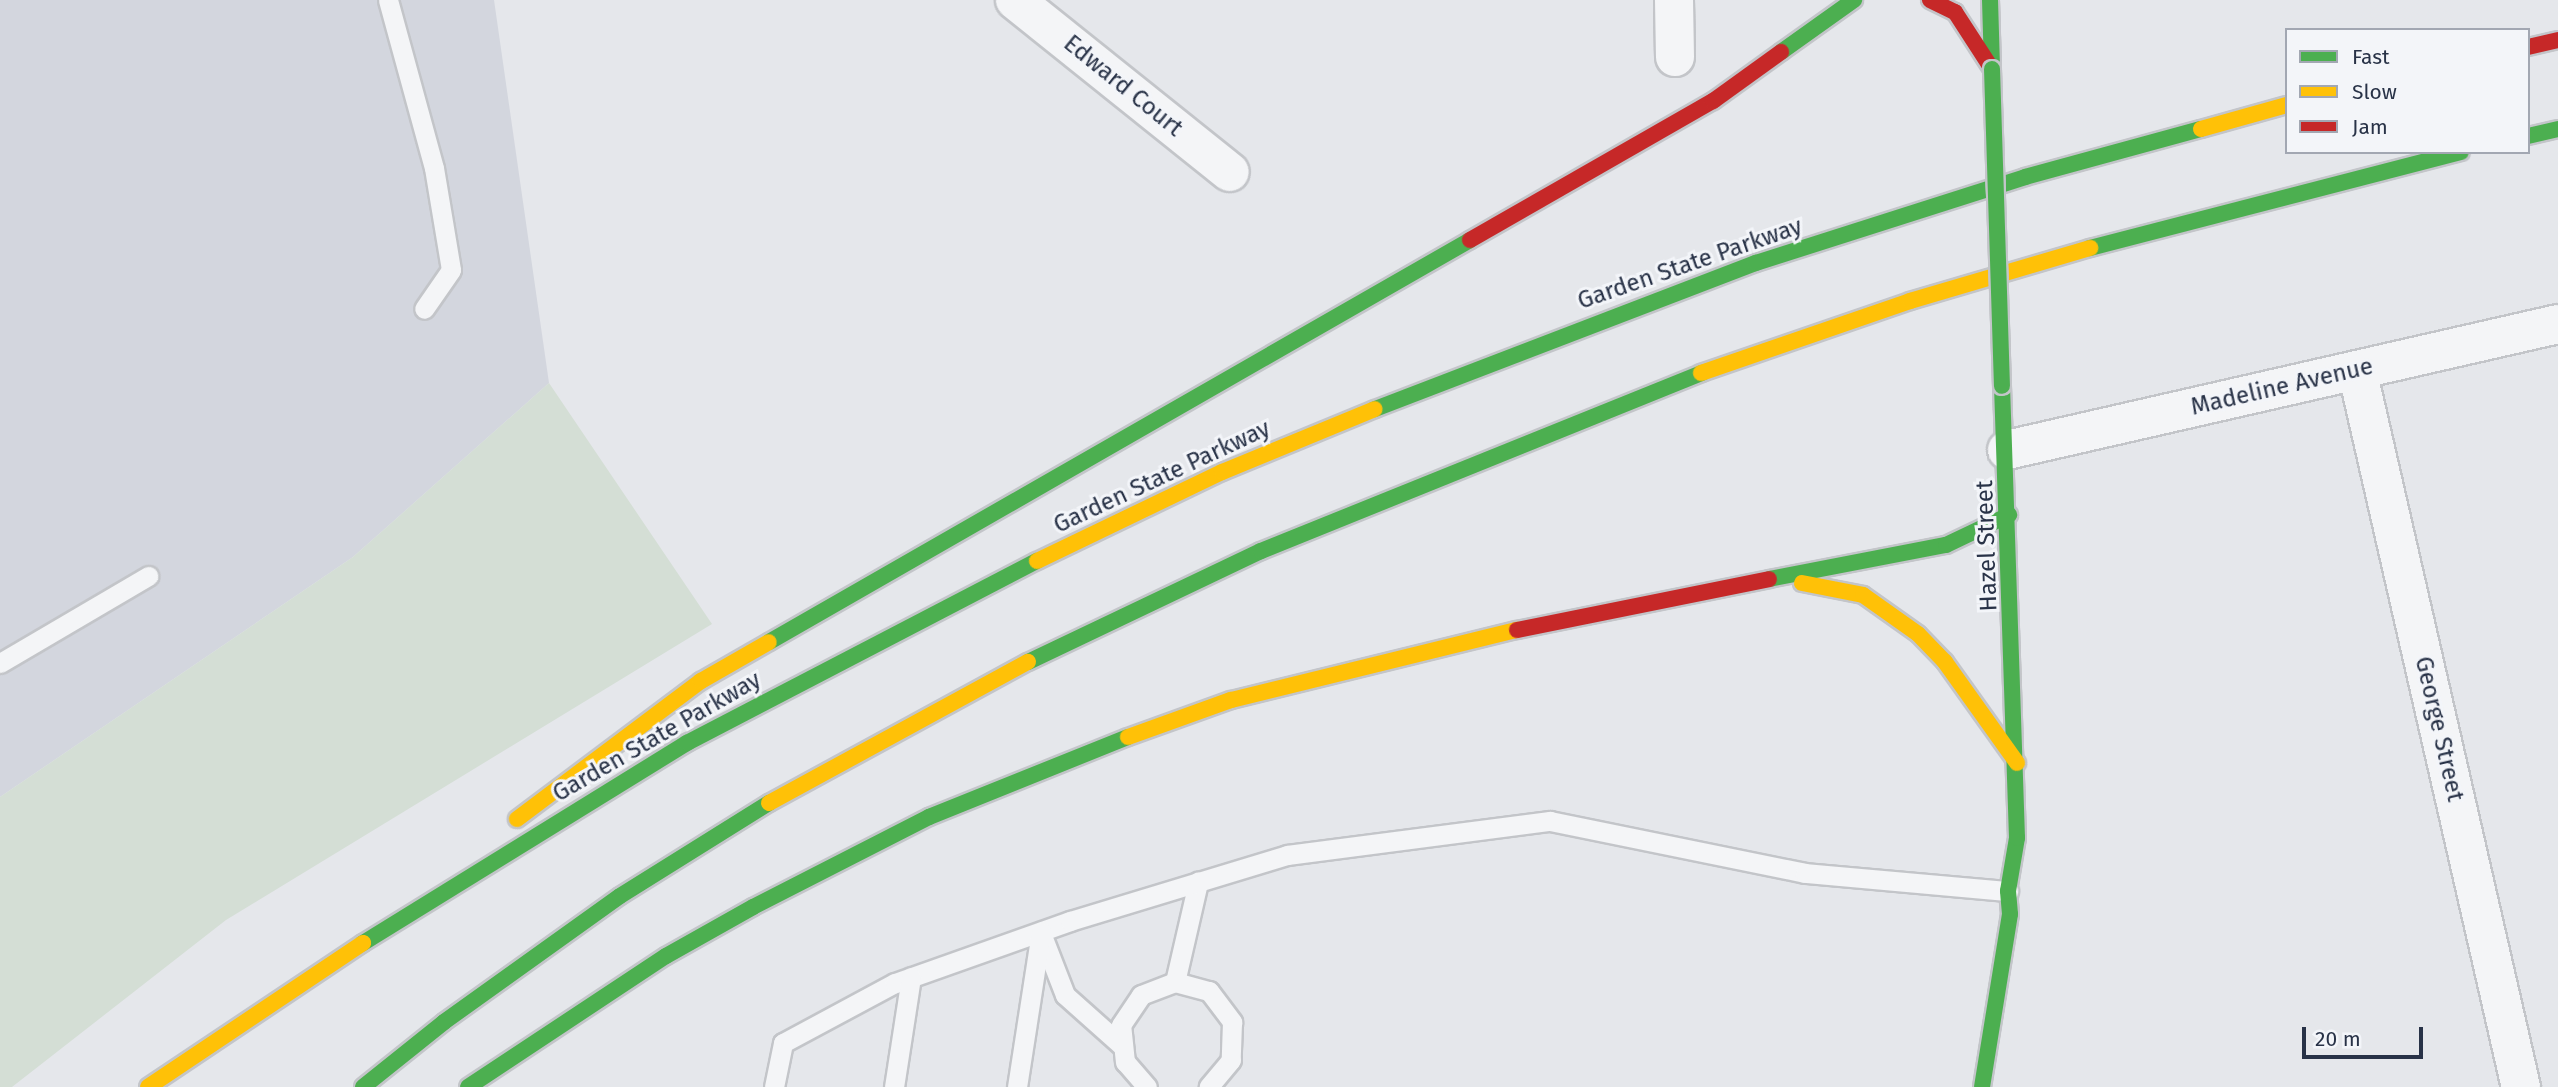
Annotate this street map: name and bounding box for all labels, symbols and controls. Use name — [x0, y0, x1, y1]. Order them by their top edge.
legend — [2285, 28, 2530, 154]
street label: Edward Court — [1058, 29, 1188, 143]
text: Fast — [2352, 44, 2390, 70]
text: Slow — [2352, 79, 2397, 105]
text: Jam — [2352, 114, 2388, 140]
street label: Garden State Parkway — [1574, 212, 1806, 316]
street label: Madeline Avenue — [2188, 352, 2376, 422]
street label: Garden State Parkway — [1049, 414, 1275, 540]
street label: Hazel Street — [1970, 480, 2004, 612]
street label: George Street — [2408, 654, 2470, 804]
street label: Garden State Parkway — [548, 666, 766, 808]
scale bar — [2306, 1014, 2427, 1058]
text: 20 m — [2315, 1026, 2361, 1052]

